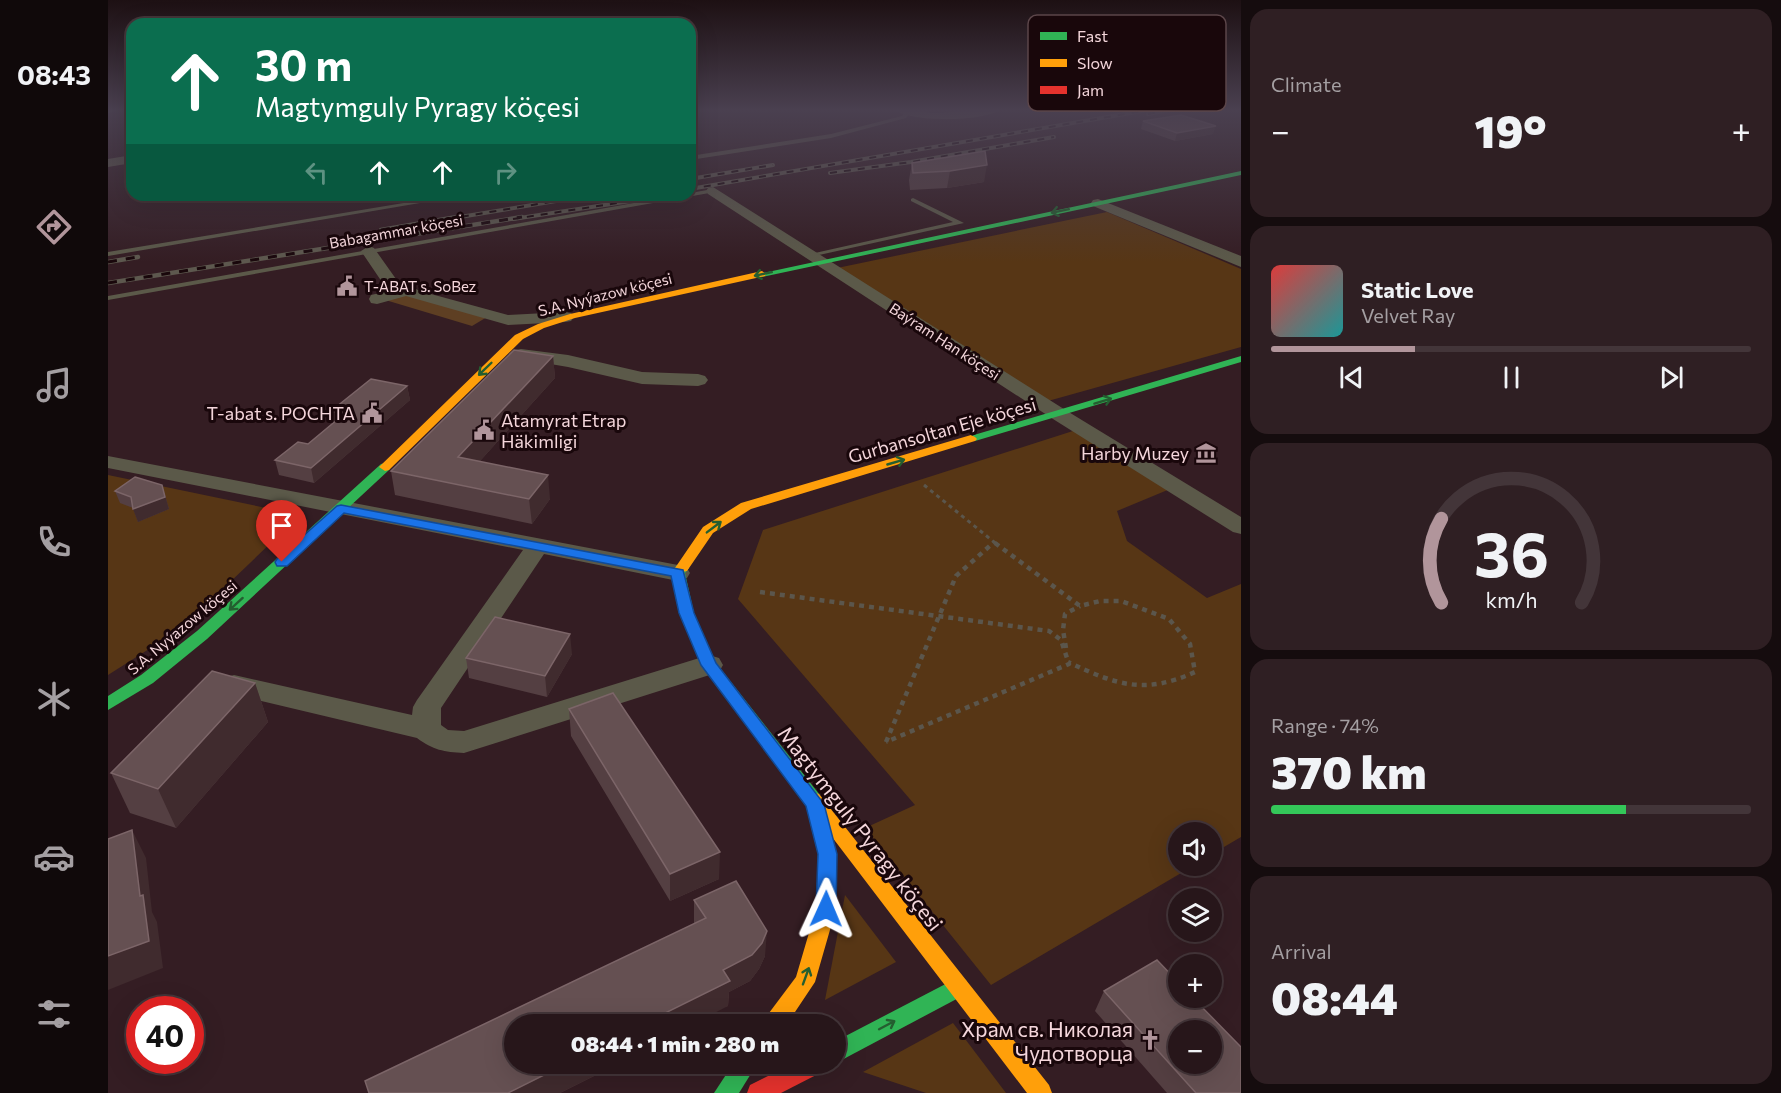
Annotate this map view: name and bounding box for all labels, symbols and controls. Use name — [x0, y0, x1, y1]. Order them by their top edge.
legend — [1028, 15, 1226, 111]
text: Fast — [1077, 26, 1108, 45]
text: 30 m — [255, 38, 352, 90]
icon: ahead — [156, 42, 234, 120]
text: Slow — [1077, 53, 1113, 72]
text: 08:43 — [17, 58, 91, 91]
text: Climate — [1271, 72, 1341, 96]
text: Jam — [1077, 80, 1104, 99]
text: Magtymguly Pyragy köçesi — [255, 90, 580, 123]
text: 19° — [1475, 102, 1547, 157]
text: − — [1271, 109, 1290, 150]
text: + — [1732, 109, 1751, 150]
icon: left — [300, 156, 333, 189]
icon: ahead — [363, 156, 396, 189]
icon: ahead — [426, 156, 459, 189]
icon: right — [489, 156, 522, 189]
one-way arrow — [1051, 205, 1070, 217]
icon: directions — [33, 206, 75, 248]
street label: Babagammar köçesi — [328, 210, 464, 252]
street label: S.A. Nyýazow köçesi — [536, 269, 674, 319]
one-way arrow — [754, 269, 774, 280]
public building icon: T-ABAT s. SoBez — [335, 274, 359, 298]
text: Static Love — [1361, 276, 1474, 303]
place label: T-ABAT s. SoBez — [364, 277, 476, 295]
street label: Baýram Han köçesi — [886, 299, 1004, 383]
text: Velvet Ray — [1361, 303, 1455, 327]
icon: previous — [1335, 361, 1368, 394]
icon: pause — [1495, 361, 1528, 394]
icon: next — [1655, 361, 1688, 394]
one-way arrow — [478, 362, 493, 377]
icon: music — [33, 364, 75, 406]
street label: Gurbansoltan Eje köçesi — [846, 393, 1038, 467]
one-way arrow — [1093, 395, 1112, 406]
public building icon: T-abat s. POCHTA — [360, 401, 384, 425]
place label: T-abat s. POCHTA — [207, 402, 355, 424]
place label: Atamyrat Etrap Häkimligi — [501, 409, 627, 452]
public building icon: Atamyrat Etrap Häkimligi — [472, 418, 496, 442]
museum icon: Harby Muzey — [1194, 441, 1218, 465]
place label: Harby Muzey — [1081, 442, 1189, 464]
one-way arrow — [886, 456, 905, 467]
pin — [256, 500, 307, 562]
icon: arrive — [265, 509, 298, 542]
text: 36 — [1474, 515, 1548, 591]
icon: phone — [33, 521, 75, 563]
one-way arrow — [705, 521, 721, 534]
street label: S.A. Nyýazow köçesi — [124, 576, 240, 678]
text: km/h — [1485, 587, 1537, 613]
one-way arrow — [229, 597, 244, 611]
icon: climate — [33, 678, 75, 720]
text: Range · 74% — [1271, 713, 1379, 737]
street label: Magtymguly Pyragy köçesi — [773, 721, 949, 935]
text: 370 km — [1271, 743, 1427, 798]
map controls — [1168, 822, 1222, 1074]
button: sound — [1168, 822, 1222, 876]
icon: car — [33, 836, 75, 878]
position arrow — [794, 877, 858, 941]
button: layers — [1168, 888, 1222, 942]
text: Arrival — [1271, 939, 1332, 963]
button: + — [1168, 954, 1222, 1008]
one-way arrow — [801, 967, 812, 985]
text: 08:44 — [1271, 969, 1398, 1024]
icon: filters — [33, 993, 75, 1035]
speed limit sign: 40 — [126, 996, 204, 1074]
place label: Храм св. Николая Чудотворца — [961, 1016, 1133, 1065]
one-way arrow — [878, 1019, 896, 1030]
button: − — [1168, 1020, 1222, 1074]
church icon: Храм св. Николая Чудотворца — [1138, 1028, 1162, 1052]
text: 08:44 · 1 min · 280 m — [571, 1030, 779, 1057]

